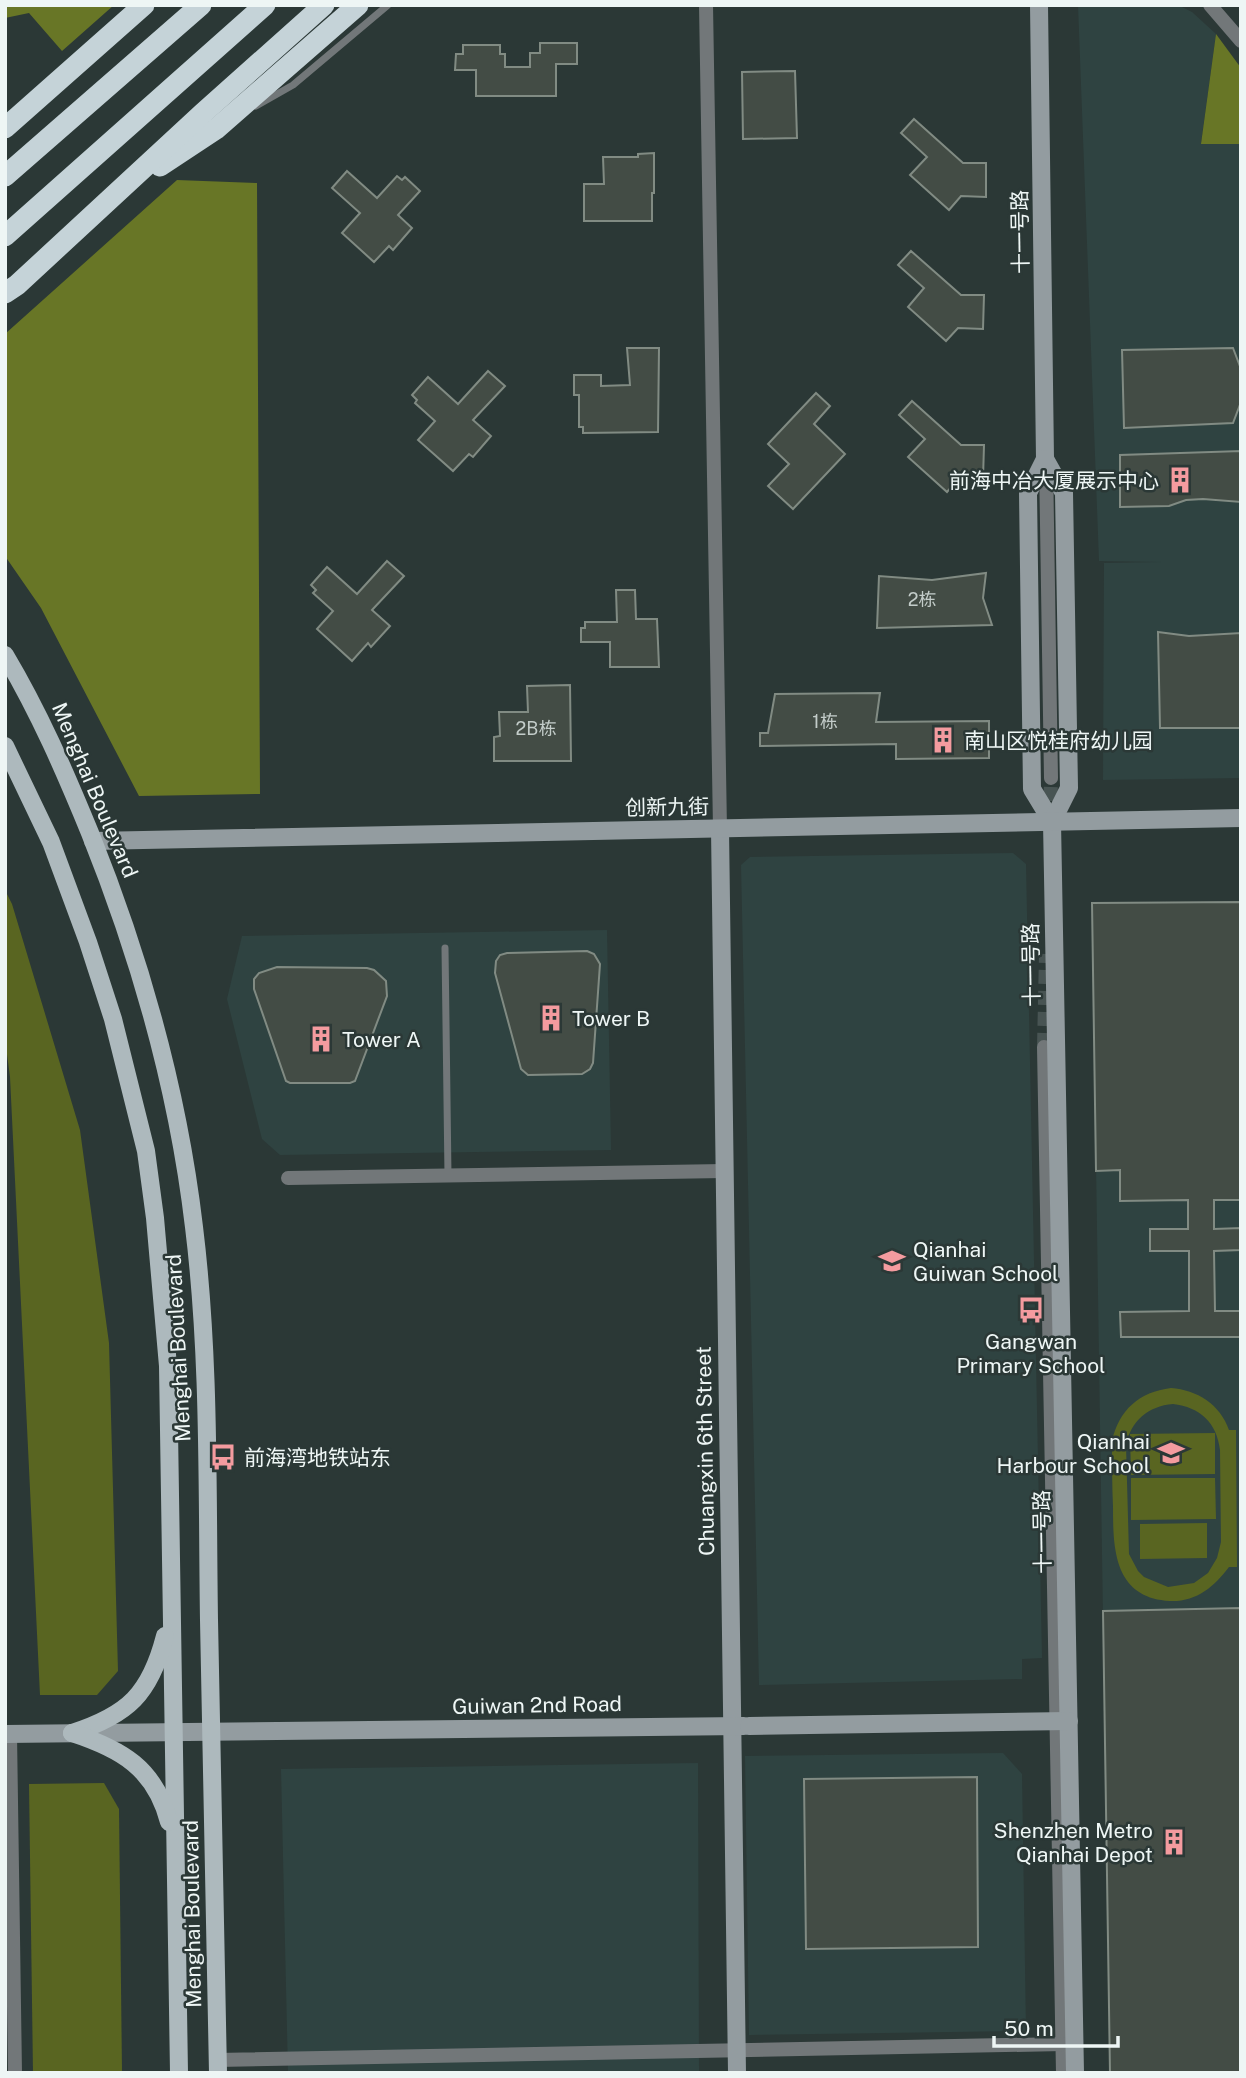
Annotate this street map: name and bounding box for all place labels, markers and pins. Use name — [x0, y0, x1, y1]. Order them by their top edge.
building icon: 前海中冶大厦展示中心 — [1165, 465, 1195, 495]
place label: 前海中冶大厦展示中心 — [949, 468, 1159, 493]
building icon: 南山区悦桂府幼儿园 — [928, 725, 958, 755]
place label: 南山区悦桂府幼儿园 — [964, 728, 1153, 753]
building icon: Tower B — [536, 1003, 566, 1033]
place label: Tower B — [572, 1006, 650, 1031]
building icon: Tower A — [306, 1024, 336, 1054]
place label: Tower A — [342, 1027, 421, 1052]
place label: Qianhai Guiwan School — [913, 1237, 1058, 1286]
school or university icon: Qianhai Guiwan School — [877, 1246, 907, 1276]
bus stop icon: Gangwan Primary School — [1016, 1295, 1046, 1325]
place label: Gangwan Primary School — [957, 1329, 1105, 1378]
place label: Qianhai Harbour School — [997, 1429, 1150, 1478]
school or university icon: Qianhai Harbour School — [1156, 1438, 1186, 1468]
bus stop icon: 前海湾地铁站东 — [208, 1442, 238, 1472]
place label: 前海湾地铁站东 — [244, 1445, 391, 1470]
place label: Shenzhen Metro Qianhai Depot — [994, 1818, 1153, 1867]
building icon: Shenzhen Metro Qianhai Depot — [1159, 1827, 1189, 1857]

